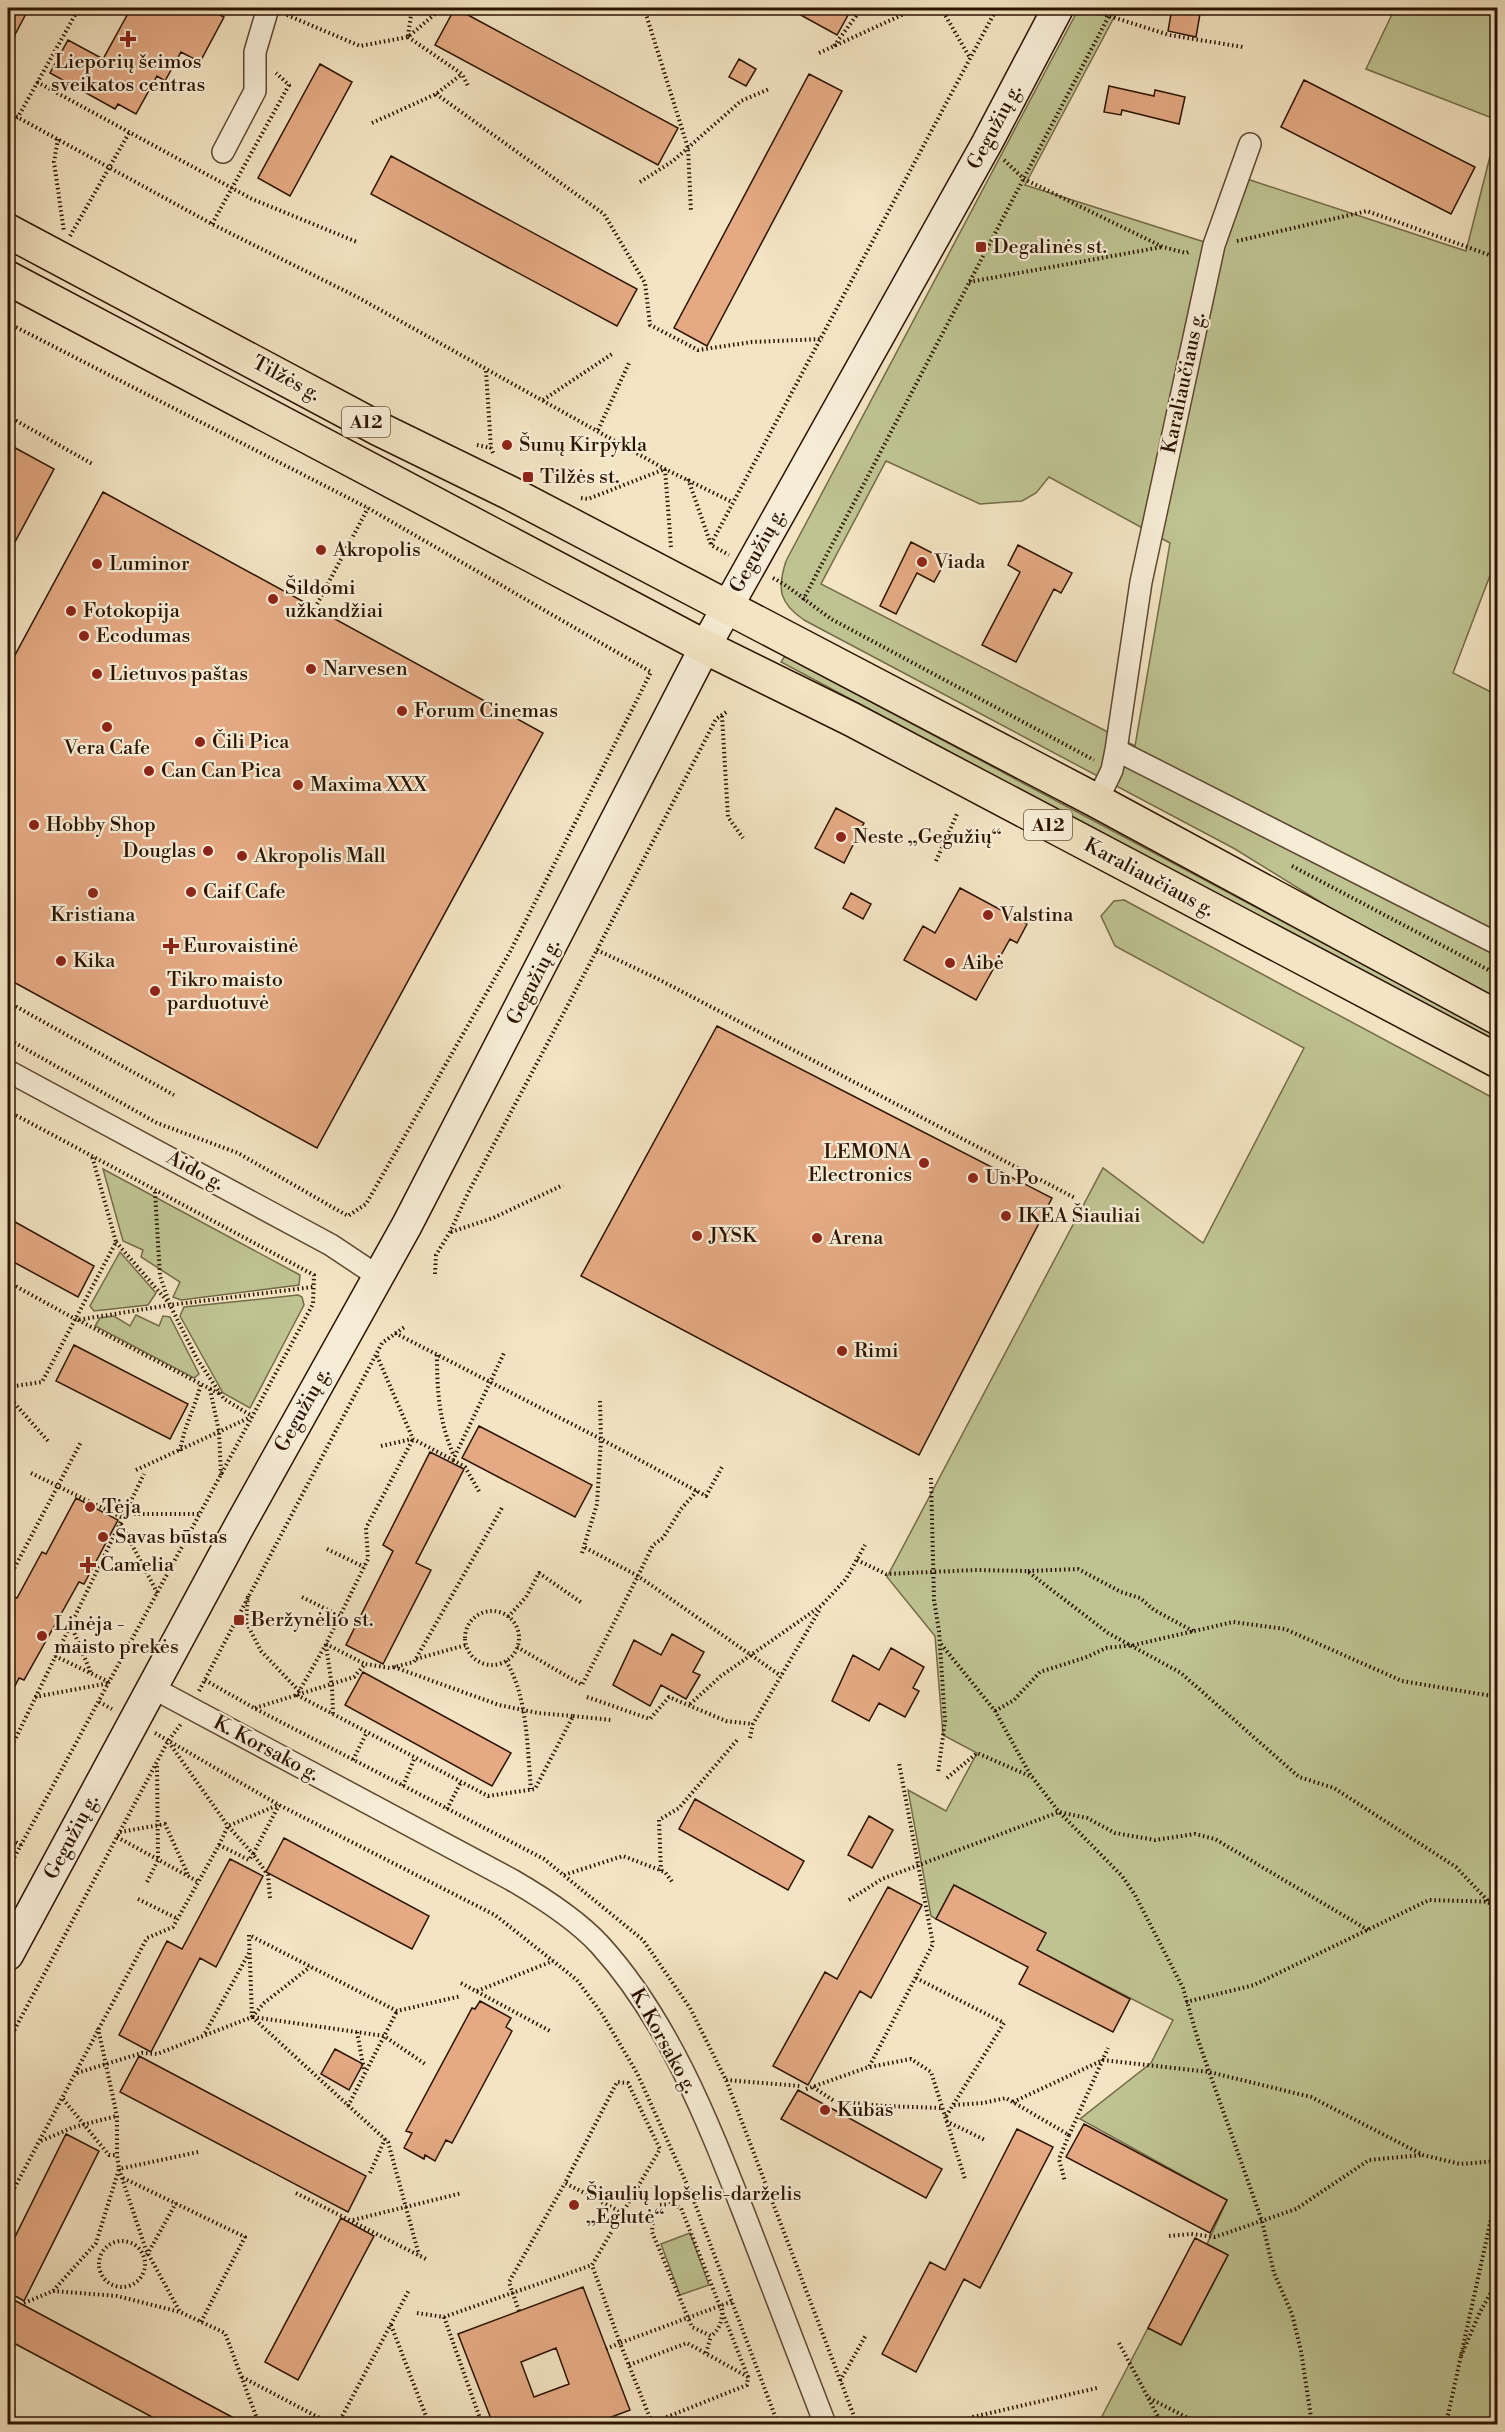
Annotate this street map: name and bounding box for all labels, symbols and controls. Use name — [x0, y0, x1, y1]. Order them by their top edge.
marker: Lieporių šeimos sveikatos centras — [119, 30, 137, 48]
place label: Lieporių šeimos sveikatos centras — [51, 50, 205, 98]
street label: Gegužių g. — [962, 80, 1028, 174]
place label: Degalinės st. — [993, 235, 1107, 260]
marker: Degalinės st. — [974, 240, 988, 254]
street label: Karaliaučiaus g. — [1157, 310, 1211, 456]
street label: Tilžės g. — [248, 351, 324, 407]
road number: A12 — [342, 407, 390, 437]
place label: Šunų Kirpykla — [519, 432, 648, 458]
marker: Šunų Kirpykla — [500, 438, 514, 452]
place label: Tilžės st. — [540, 465, 620, 490]
marker: Tilžės st. — [521, 470, 535, 484]
street label: Gegužių g. — [725, 504, 791, 598]
place label: Akropolis — [332, 538, 421, 563]
marker: Akropolis — [314, 543, 328, 557]
place label: Viada — [933, 550, 986, 575]
place label: Luminor — [109, 552, 190, 577]
marker: Viada — [915, 555, 929, 569]
marker: Luminor — [90, 557, 104, 571]
place label: Šildomi užkandžiai — [285, 575, 384, 624]
marker: Šildomi užkandžiai — [266, 592, 280, 606]
place label: Fotokopija — [83, 599, 181, 624]
marker: Fotokopija — [64, 604, 78, 618]
place label: Ecodumas — [96, 624, 190, 649]
marker: Ecodumas — [77, 629, 91, 643]
place label: Narvesen — [323, 657, 408, 682]
place label: Lietuvos paštas — [109, 662, 248, 687]
marker: Narvesen — [304, 662, 318, 676]
marker: Lietuvos paštas — [90, 667, 104, 681]
place label: Forum Cinemas — [414, 699, 558, 724]
marker: Forum Cinemas — [395, 704, 409, 718]
marker: Vera Cafe — [100, 720, 114, 734]
place label: Čili Pica — [212, 729, 290, 755]
marker: Čili Pica — [193, 735, 207, 749]
place label: Vera Cafe — [63, 736, 150, 761]
place label: Can Can Pica — [161, 759, 282, 784]
marker: Can Can Pica — [142, 764, 156, 778]
place label: Maxima XXX — [310, 773, 427, 798]
marker: Maxima XXX — [291, 778, 305, 792]
road number: A12 — [1024, 810, 1072, 840]
place label: Hobby Shop — [46, 813, 156, 838]
marker: Hobby Shop — [27, 818, 41, 832]
place label: Neste „Gegužių“ — [853, 825, 1002, 850]
marker: Neste „Gegužių“ — [834, 830, 848, 844]
street label: Karaliaučiaus g. — [1080, 833, 1218, 923]
place label: Douglas — [123, 839, 196, 864]
marker: Douglas — [201, 844, 215, 858]
place label: Akropolis Mall — [253, 844, 386, 869]
marker: Akropolis Mall — [235, 849, 249, 863]
place label: Caif Cafe — [203, 880, 286, 905]
marker: Caif Cafe — [184, 885, 198, 899]
marker: Kristiana — [86, 886, 100, 900]
place label: Kristiana — [51, 903, 136, 928]
place label: Valstina — [999, 903, 1074, 928]
marker: Valstina — [981, 908, 995, 922]
place label: Eurovaistinė — [183, 934, 299, 959]
street label: Gegužių g. — [502, 935, 566, 1029]
marker: Eurovaistinė — [164, 939, 178, 953]
place label: Kika — [73, 949, 116, 974]
place label: Aibė — [961, 951, 1004, 976]
marker: Kika — [54, 954, 68, 968]
marker: Aibė — [943, 956, 957, 970]
place label: Tikro maisto parduotuvė — [167, 968, 283, 1016]
marker: Tikro maisto parduotuvė — [148, 984, 162, 998]
place label: LEMONA Electronics — [808, 1140, 913, 1188]
street label: Aido g. — [161, 1145, 228, 1197]
marker: LEMONA Electronics — [917, 1156, 931, 1170]
place label: Un Po — [985, 1166, 1039, 1191]
marker: Un Po — [966, 1171, 980, 1185]
place label: IKEA Šiauliai — [1018, 1203, 1141, 1229]
marker: IKEA Šiauliai — [999, 1209, 1013, 1223]
place label: JYSK — [708, 1224, 758, 1249]
place label: Arena — [828, 1226, 884, 1251]
marker: JYSK — [690, 1229, 704, 1243]
marker: Arena — [810, 1231, 824, 1245]
place label: Rimi — [854, 1339, 899, 1364]
marker: Rimi — [835, 1344, 849, 1358]
street label: Gegužių g. — [270, 1363, 336, 1457]
place label: Tėja — [102, 1495, 142, 1520]
marker: Tėja — [83, 1500, 97, 1514]
place label: Savas būstas — [115, 1525, 227, 1550]
marker: Savas būstas — [96, 1530, 110, 1544]
place label: Camelia — [100, 1553, 175, 1578]
marker: Camelia — [81, 1558, 95, 1572]
place label: Beržynėlio st. — [250, 1608, 374, 1633]
place label: Linėja - maisto prekės — [54, 1612, 179, 1660]
marker: Beržynėlio st. — [232, 1613, 246, 1627]
marker: Linėja - maisto prekės — [35, 1629, 49, 1643]
street label: K. Korsako g. — [209, 1711, 323, 1787]
street label: Gegužių g. — [39, 1790, 105, 1884]
street label: K. Korsako g. — [624, 1984, 702, 2098]
place label: Kubas — [837, 2098, 894, 2123]
marker: Kubas — [818, 2103, 832, 2117]
place label: Šiaulių lopšelis-darželis „Eglutė“ — [586, 2181, 802, 2230]
marker: Šiaulių lopšelis-darželis „Eglutė“ — [567, 2198, 581, 2212]

